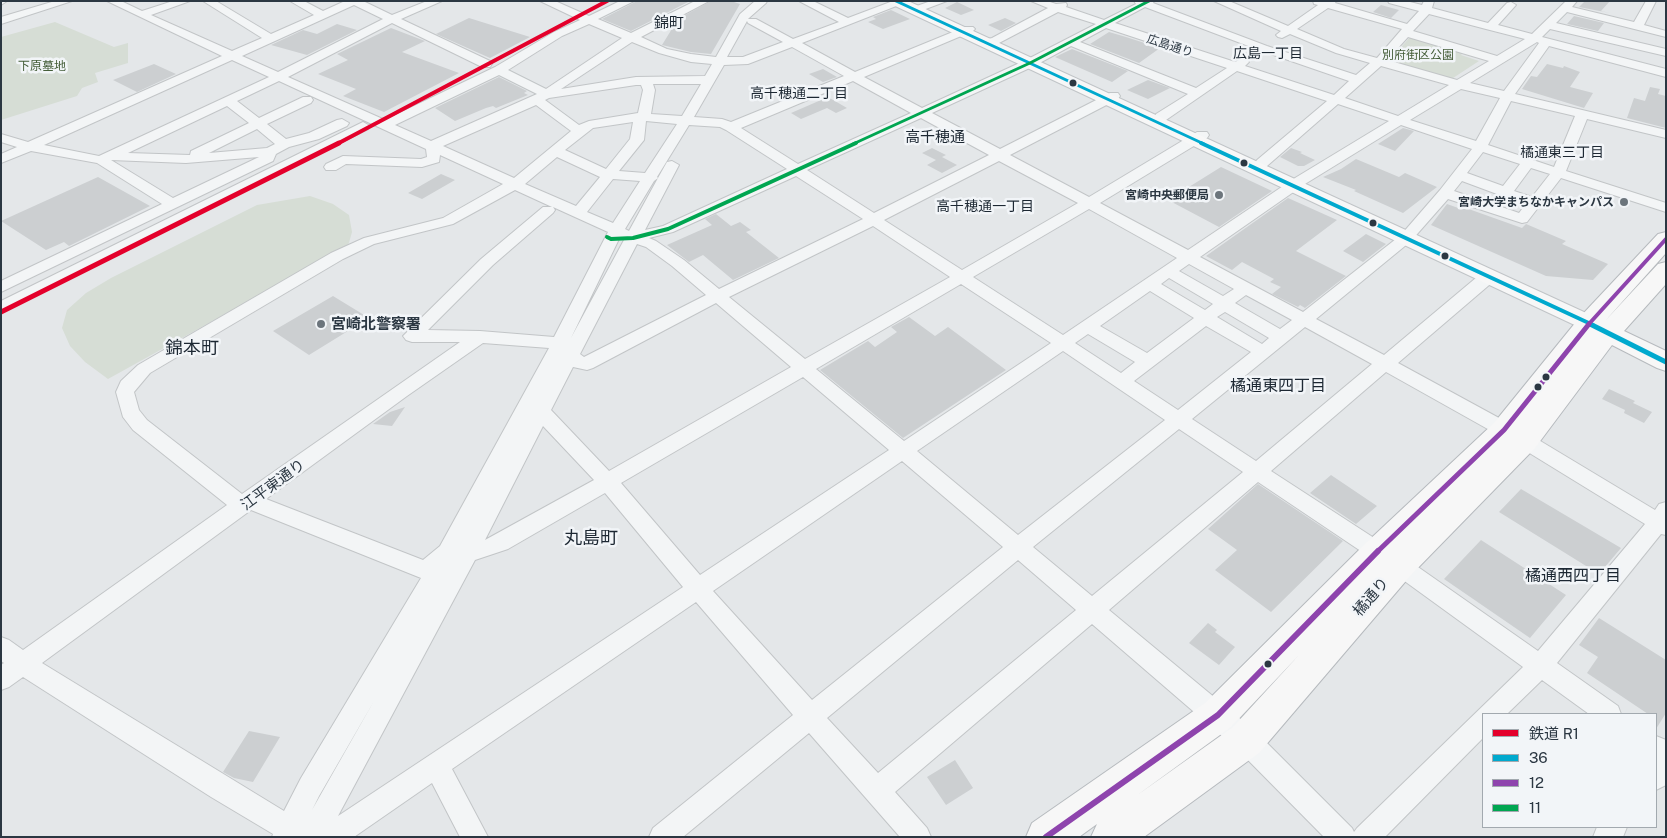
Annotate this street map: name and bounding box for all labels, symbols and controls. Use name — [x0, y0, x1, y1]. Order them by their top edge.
district label: 錦町 — [654, 14, 684, 32]
street label: 広島通り — [1145, 32, 1195, 60]
district label: 広島一丁目 — [1233, 46, 1303, 62]
park label: 別府街区公園 — [1382, 48, 1454, 62]
park label: 下原墓地 — [18, 59, 66, 73]
unlabelled marker — [1068, 78, 1078, 88]
district label: 高千穂通二丁目 — [750, 86, 848, 102]
district label: 高千穂通 — [905, 128, 965, 146]
district label: 橘通東三丁目 — [1520, 145, 1604, 161]
unlabelled marker — [1239, 158, 1249, 168]
place label: 宮崎中央郵便局 — [1125, 188, 1209, 202]
marker: 宮崎中央郵便局 — [1213, 189, 1225, 201]
place label: 宮崎大学まちなかキャンパス — [1458, 195, 1614, 209]
marker: 宮崎大学まちなかキャンパス — [1618, 196, 1630, 208]
district label: 高千穂通一丁目 — [936, 199, 1034, 215]
unlabelled marker — [1368, 218, 1378, 228]
unlabelled marker — [1440, 251, 1450, 261]
place label: 宮崎北警察署 — [331, 315, 421, 333]
marker: 宮崎北警察署 — [315, 318, 327, 330]
district label: 錦本町 — [165, 337, 219, 359]
unlabelled marker — [1541, 372, 1551, 382]
district label: 橘通東四丁目 — [1230, 376, 1326, 396]
unlabelled marker — [1533, 382, 1543, 392]
street label: 江平東通り — [237, 456, 309, 514]
district label: 丸島町 — [564, 527, 618, 549]
district label: 橘通西四丁目 — [1525, 566, 1621, 586]
street label: 橘通り — [1349, 574, 1393, 620]
unlabelled marker — [1263, 659, 1273, 669]
legend — [1482, 713, 1657, 828]
text: 鉄道 R1 — [1529, 725, 1579, 742]
text: 36 — [1529, 749, 1548, 766]
text: 12 — [1529, 774, 1544, 791]
text: 11 — [1529, 799, 1541, 816]

